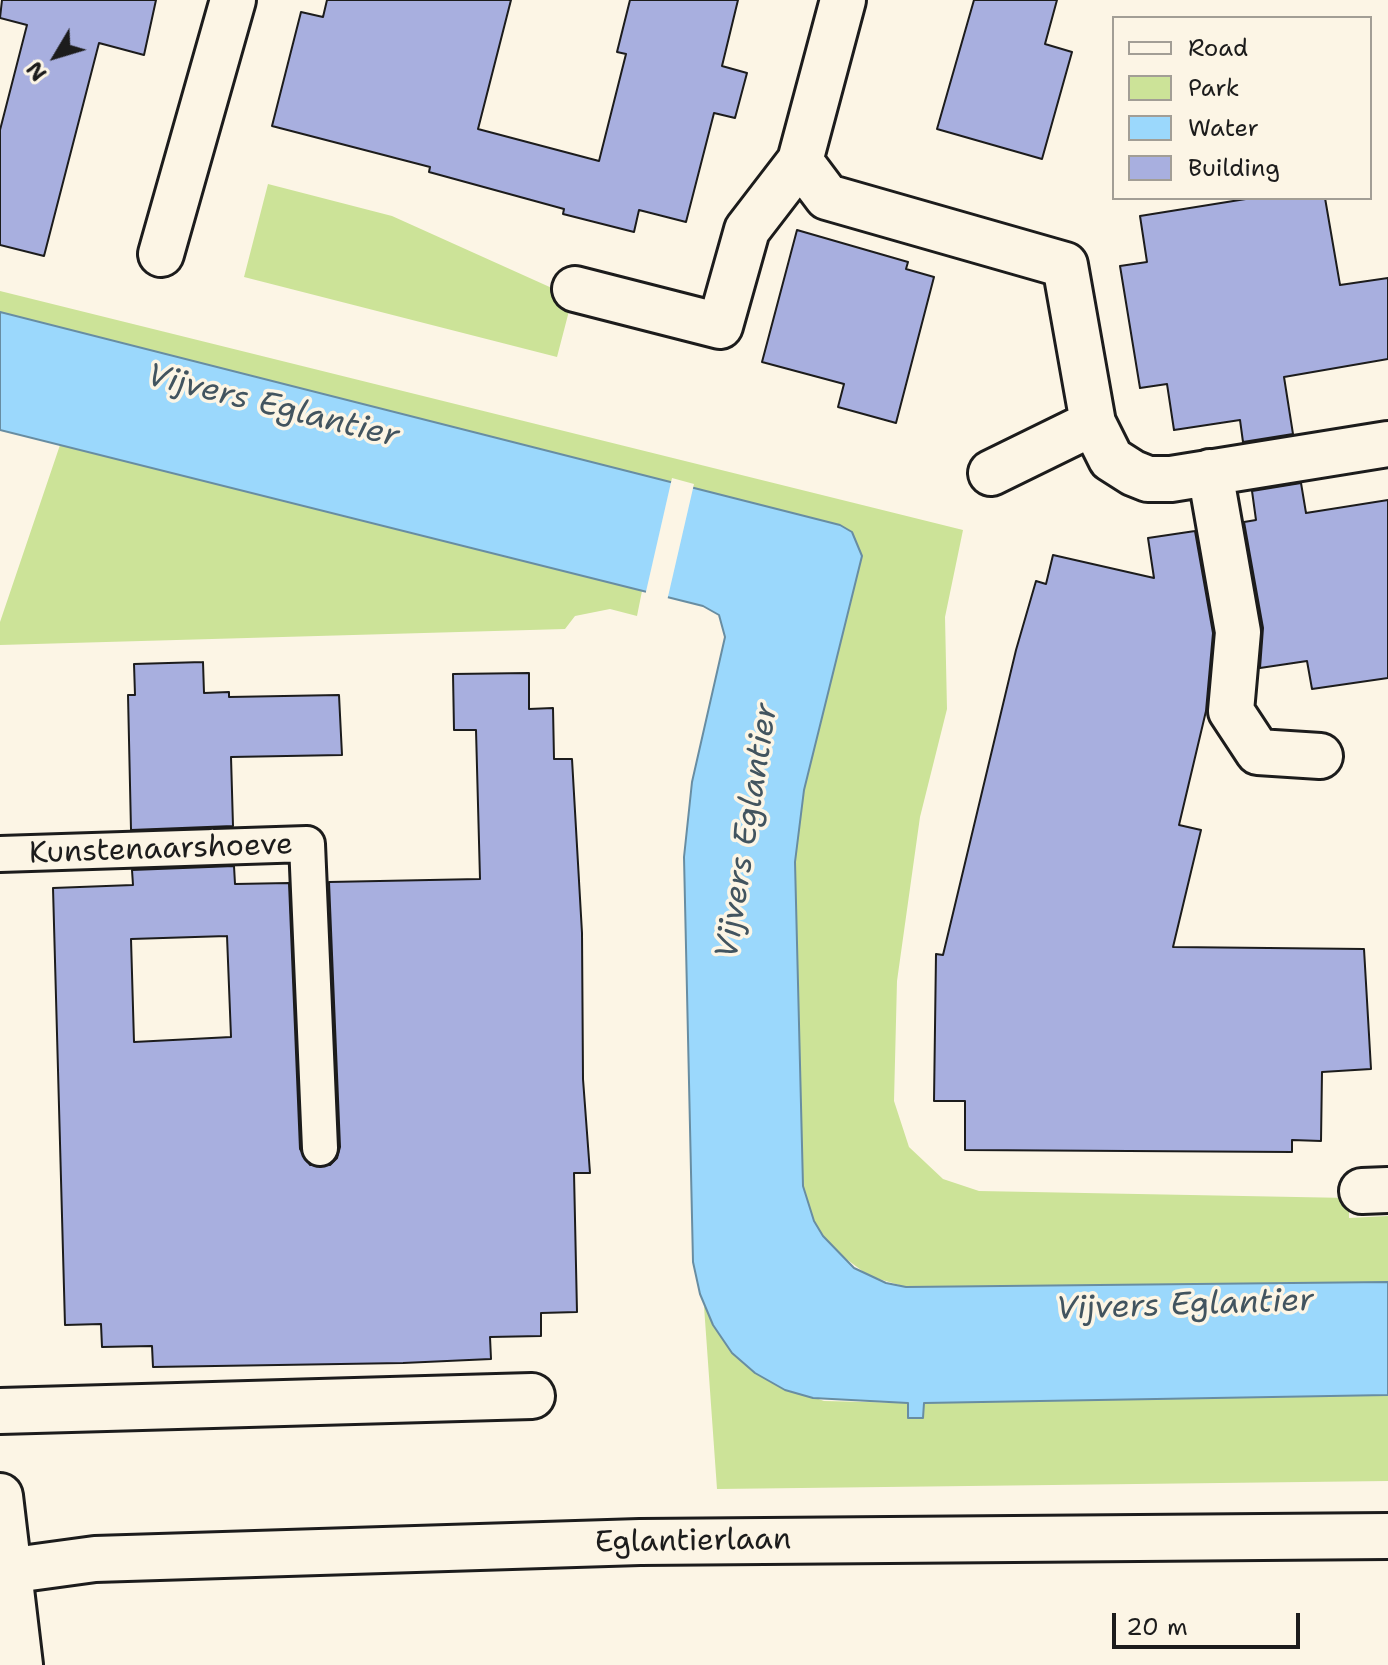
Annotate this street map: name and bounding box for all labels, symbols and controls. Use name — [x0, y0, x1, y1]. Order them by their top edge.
north arrow — [16, 16, 96, 96]
legend — [1112, 16, 1372, 200]
text: Road — [1188, 32, 1248, 64]
text: N — [20, 55, 53, 87]
text: Park — [1188, 72, 1240, 104]
text: Water — [1188, 112, 1259, 144]
text: Building — [1188, 152, 1280, 184]
water label: Vijvers Eglantier — [143, 357, 403, 457]
water label: Vijvers Eglantier — [709, 700, 787, 962]
street label: Kunstenaarshoeve — [28, 827, 294, 873]
water label: Vijvers Eglantier — [1055, 1282, 1315, 1330]
street label: Eglantierlaan — [595, 1522, 791, 1562]
scale bar — [1116, 1597, 1304, 1647]
text: 20 m — [1126, 1611, 1188, 1643]

